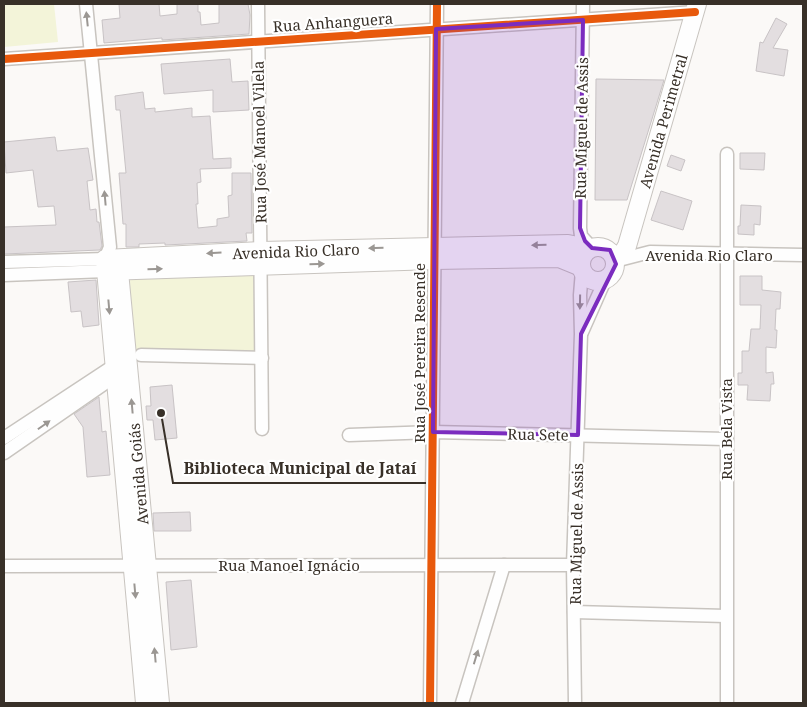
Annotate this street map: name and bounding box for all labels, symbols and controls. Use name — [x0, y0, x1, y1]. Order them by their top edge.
street label: Rua Anhanguera — [272, 8, 394, 36]
one-way arrow — [83, 11, 91, 27]
street label: Avenida Perimetral — [634, 51, 692, 190]
street label: Rua Miguel de Assis — [570, 57, 592, 199]
street label: Rua José Manoel Vilela — [248, 61, 270, 223]
one-way arrow — [101, 190, 109, 206]
street label: Avenida Rio Claro — [232, 239, 360, 263]
one-way arrow — [531, 241, 547, 249]
one-way arrow — [368, 244, 384, 252]
street label: Avenida Rio Claro — [645, 245, 773, 265]
one-way arrow — [206, 250, 222, 258]
one-way arrow — [309, 260, 325, 268]
street label: Rua José Pereira Resende — [409, 263, 429, 443]
one-way arrow — [147, 265, 163, 273]
one-way arrow — [575, 295, 583, 311]
one-way arrow — [105, 299, 113, 315]
street label: Rua Bela Vista — [716, 378, 736, 480]
one-way arrow — [128, 398, 136, 414]
one-way arrow — [37, 420, 51, 430]
street label: Avenida Goiás — [124, 422, 152, 526]
street label: Rua Sete — [507, 423, 569, 445]
callout: Biblioteca Municipal de Jataí — [173, 452, 426, 483]
text: Biblioteca Municipal de Jataí — [183, 457, 417, 479]
street label: Rua Miguel de Assis — [565, 463, 587, 605]
street label: Rua Manoel Ignácio — [218, 555, 360, 575]
one-way arrow — [131, 583, 139, 599]
one-way arrow — [151, 646, 159, 662]
one-way arrow — [472, 649, 480, 664]

